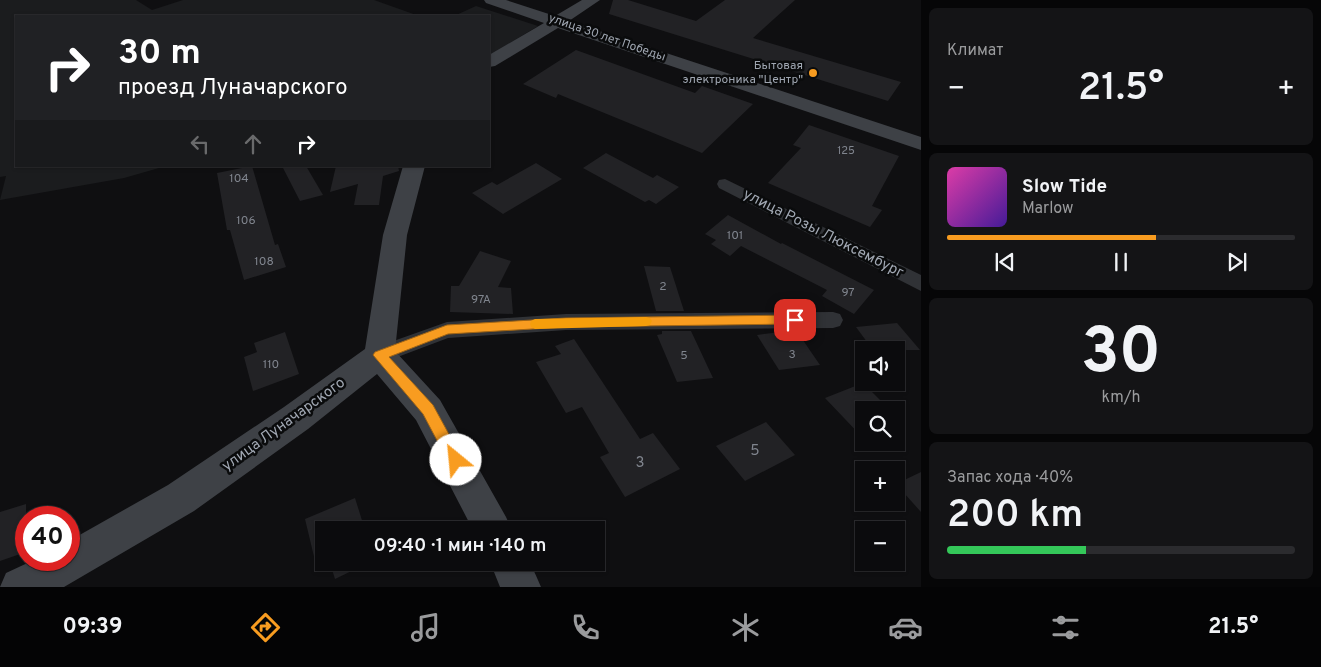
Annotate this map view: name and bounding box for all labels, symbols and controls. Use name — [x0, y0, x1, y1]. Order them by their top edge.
street label: улица 30 лет Победы — [546, 10, 668, 66]
text: 30 m — [118, 32, 201, 76]
icon: right — [35, 35, 100, 100]
text: Климат — [947, 41, 1004, 61]
place label: Бытовая электроника "Центр" — [682, 58, 803, 88]
text: 21.5° — [1078, 65, 1164, 114]
marker: Бытовая электроника "Центр" — [807, 67, 819, 79]
text: − — [947, 72, 965, 108]
text: + — [1277, 72, 1295, 108]
text: проезд Луначарского — [118, 75, 348, 102]
icon: left — [186, 130, 214, 158]
icon: ahead — [239, 130, 267, 158]
icon: right — [292, 130, 320, 158]
house number: 125 — [837, 144, 855, 158]
house number: 104 — [229, 171, 249, 187]
text: Slow Tide — [1022, 175, 1107, 199]
street label: улица Розы Люксембург — [739, 185, 907, 283]
text: Marlow — [1022, 199, 1074, 219]
house number: 106 — [236, 213, 256, 229]
house number: 101 — [727, 228, 743, 244]
icon: previous — [991, 248, 1019, 276]
icon: pause — [1107, 248, 1135, 276]
icon: next — [1223, 248, 1251, 276]
house number: 108 — [254, 254, 274, 270]
house number: 2 — [659, 279, 667, 295]
house number: 97 — [841, 285, 855, 301]
house number: 97А — [471, 292, 491, 308]
pin — [774, 299, 816, 341]
icon: arrive — [781, 306, 809, 334]
text: 30 — [1081, 314, 1161, 396]
map controls — [855, 341, 905, 571]
button: sound — [855, 341, 905, 391]
house number: 3 — [788, 347, 796, 363]
house number: 5 — [680, 348, 688, 364]
house number: 110 — [263, 357, 279, 373]
street label: улица Луначарского — [219, 374, 349, 476]
text: km/h — [1102, 388, 1140, 408]
button: search — [855, 401, 905, 451]
position arrow — [429, 433, 481, 485]
house number: 5 — [750, 442, 760, 461]
house number: 3 — [635, 454, 645, 473]
button: + — [855, 461, 905, 511]
text: Запас хода · 40% — [947, 468, 1073, 488]
text: 200 km — [947, 492, 1083, 541]
speed limit sign: 40 — [15, 506, 80, 571]
button: − — [855, 521, 905, 571]
text: 09:40 · 1 мин · 140 m — [373, 534, 547, 558]
icon: directions — [248, 610, 283, 645]
icon: music — [408, 610, 443, 645]
icon: phone — [568, 610, 603, 645]
icon: climate — [728, 610, 763, 645]
icon: car — [888, 610, 923, 645]
icon: filters — [1048, 610, 1083, 645]
text: 09:39 — [63, 614, 123, 641]
text: 21.5° — [1208, 614, 1258, 641]

